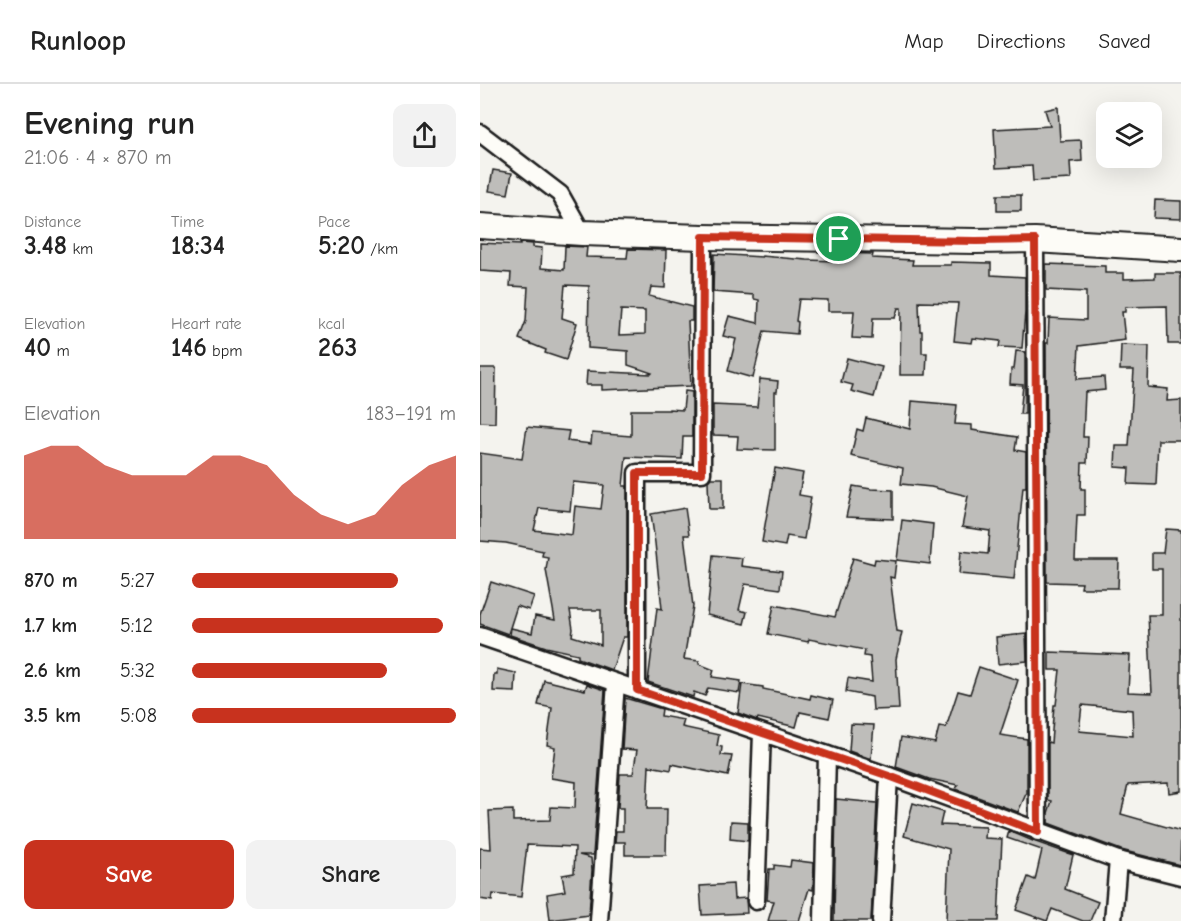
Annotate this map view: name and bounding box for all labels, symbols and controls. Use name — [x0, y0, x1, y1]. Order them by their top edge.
text: Runloop — [30, 25, 126, 57]
text: Map — [904, 29, 944, 53]
text: Directions — [977, 29, 1066, 53]
text: Saved — [1099, 29, 1151, 53]
map controls — [1096, 102, 1162, 168]
button: layers — [1096, 102, 1162, 168]
text: Evening run — [24, 104, 195, 142]
button: share — [393, 104, 456, 167]
text: 21:06 · 4 × 870 m — [24, 146, 172, 169]
text: Distance — [24, 213, 81, 231]
text: Time — [171, 213, 204, 231]
text: Pace — [318, 213, 350, 231]
pin — [813, 213, 864, 264]
icon: arrive — [822, 222, 855, 255]
text: 3.48 — [24, 231, 67, 261]
text: 18:34 — [171, 231, 225, 261]
text: 5:20 — [318, 231, 365, 261]
text: km — [67, 240, 93, 258]
text: /km — [365, 240, 398, 258]
text: Elevation — [24, 315, 85, 333]
text: Heart rate — [171, 315, 242, 333]
text: kcal — [318, 315, 345, 333]
text: 40 — [24, 333, 51, 363]
text: 146 — [171, 333, 207, 363]
text: 263 — [318, 333, 357, 363]
text: m — [51, 342, 70, 360]
text: bpm — [207, 342, 242, 360]
text: Elevation — [24, 402, 101, 425]
text: 183–191 m — [366, 402, 456, 425]
text: 870 m — [24, 569, 78, 592]
text: 5:27 — [120, 569, 154, 592]
text: 1.7 km — [24, 614, 77, 637]
text: 5:12 — [120, 614, 153, 637]
text: 2.6 km — [24, 659, 81, 682]
text: 5:32 — [120, 659, 155, 682]
text: 3.5 km — [24, 704, 81, 727]
text: 5:08 — [120, 704, 157, 727]
button: Save — [24, 840, 234, 909]
button: Share — [246, 840, 456, 909]

